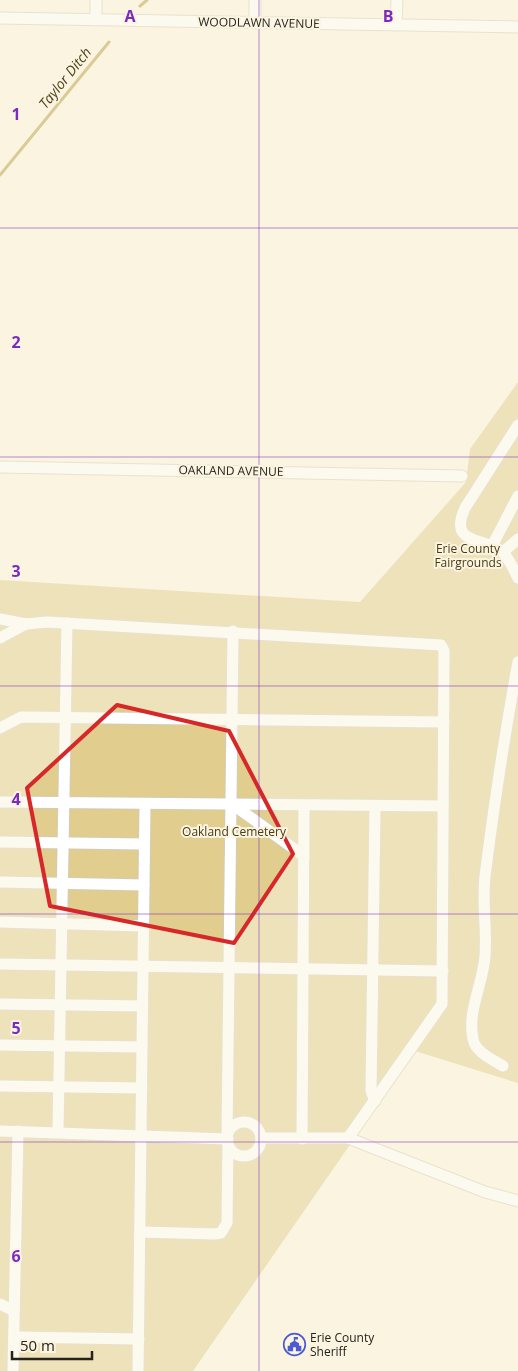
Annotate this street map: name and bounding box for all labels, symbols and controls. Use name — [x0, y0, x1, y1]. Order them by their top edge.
text: A — [124, 5, 136, 27]
text: B — [383, 5, 393, 27]
street label: WOODLAWN AVENUE — [198, 13, 320, 32]
water label: Taylor Ditch — [34, 43, 95, 112]
text: 1 — [11, 103, 21, 125]
text: 2 — [11, 331, 21, 353]
street label: OAKLAND AVENUE — [178, 461, 284, 480]
park label: Erie County Fairgrounds — [434, 540, 502, 571]
text: 3 — [11, 560, 21, 582]
text: 4 — [11, 788, 21, 810]
park label: Oakland Cemetery — [182, 823, 287, 840]
text: 5 — [11, 1017, 21, 1039]
text: 6 — [11, 1245, 21, 1267]
scale bar — [12, 1328, 92, 1360]
place label: Erie County Sheriff — [310, 1329, 375, 1360]
public building icon: Erie County Sheriff — [282, 1333, 306, 1357]
text: 50 m — [20, 1335, 55, 1355]

